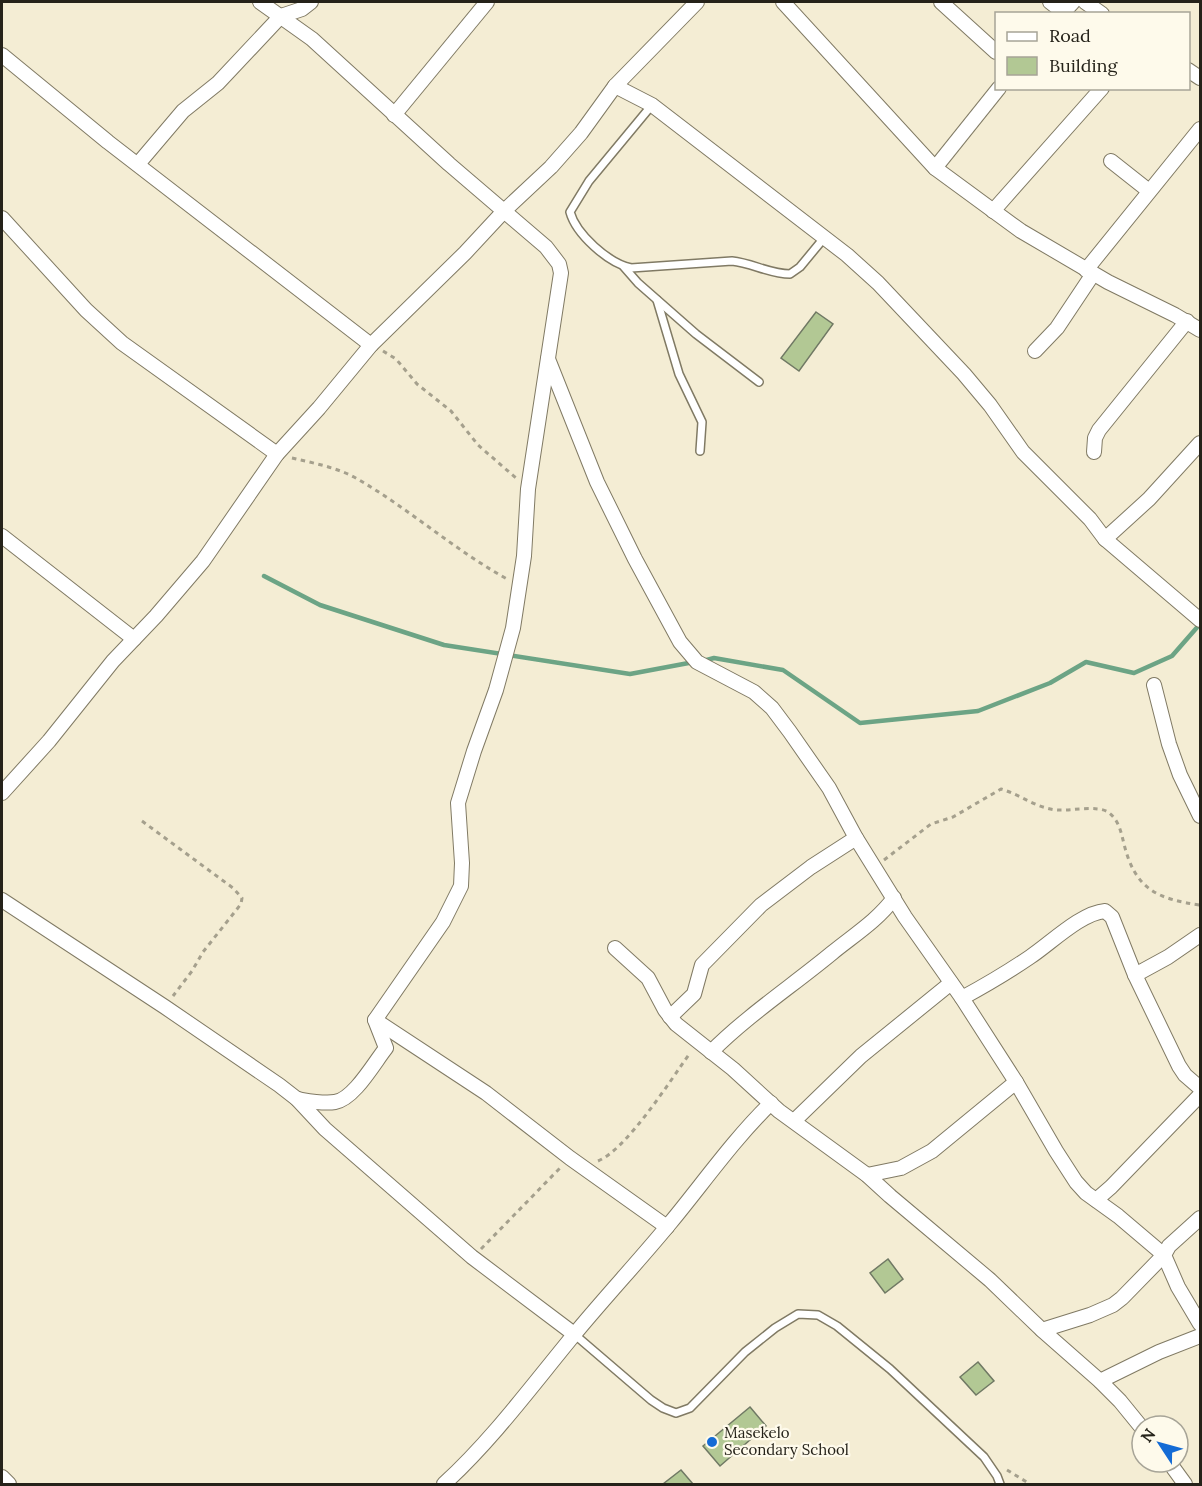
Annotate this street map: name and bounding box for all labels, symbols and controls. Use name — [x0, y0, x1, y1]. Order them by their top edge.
legend — [995, 12, 1190, 90]
text: Road — [1049, 24, 1091, 47]
text: Building — [1049, 54, 1119, 77]
north arrow — [1130, 1414, 1190, 1474]
place label: Masekelo Secondary School — [724, 1423, 849, 1459]
text: N — [1136, 1424, 1160, 1446]
marker: Masekelo Secondary School — [705, 1435, 719, 1449]

